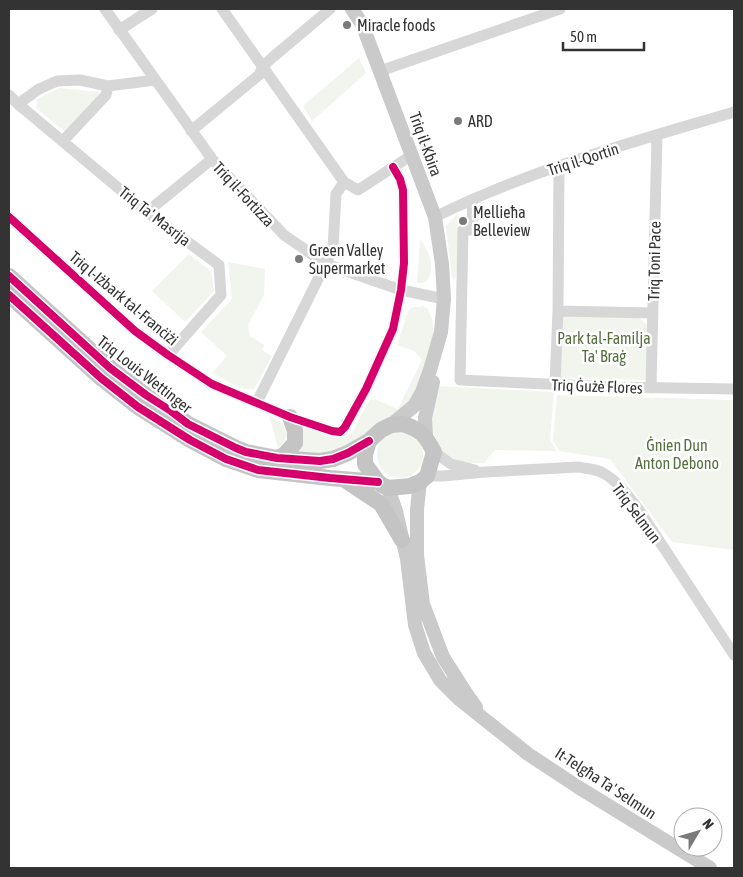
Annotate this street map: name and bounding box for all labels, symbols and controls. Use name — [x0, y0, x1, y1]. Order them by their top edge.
place label: Miracle foods — [357, 16, 436, 34]
marker: Miracle foods — [341, 19, 353, 31]
scale bar — [563, 20, 644, 52]
text: 50 m — [570, 28, 597, 45]
street label: Triq il-Kbira — [405, 109, 446, 179]
place label: ARD — [468, 112, 493, 130]
marker: ARD — [452, 115, 464, 127]
street label: Triq il-Qortin — [545, 139, 621, 180]
street label: Triq il-Fortizza — [209, 158, 278, 231]
street label: Triq Ta' Masrija — [115, 183, 194, 250]
place label: Mellieħa Belleview — [473, 203, 531, 239]
marker: Mellieħa Belleview — [457, 215, 469, 227]
street label: Triq Toni Pace — [644, 221, 665, 301]
place label: Green Valley Supermarket — [309, 241, 386, 278]
street label: Triq l-Iżbark tal-Franċiżi — [65, 247, 182, 349]
marker: Green Valley Supermarket — [293, 253, 305, 265]
park label: Park tal-Familja Ta' Braġ — [557, 329, 651, 366]
street label: Triq Louis Wettinger — [94, 332, 196, 417]
street label: Triq Ġużè Flores — [551, 375, 643, 398]
park label: Ġnien Dun Anton Debono — [635, 436, 719, 472]
street label: Triq Selmun — [608, 480, 665, 547]
street label: It-Telgħa Ta' Selmun — [552, 744, 660, 823]
north arrow — [673, 807, 723, 857]
text: N — [699, 816, 717, 832]

